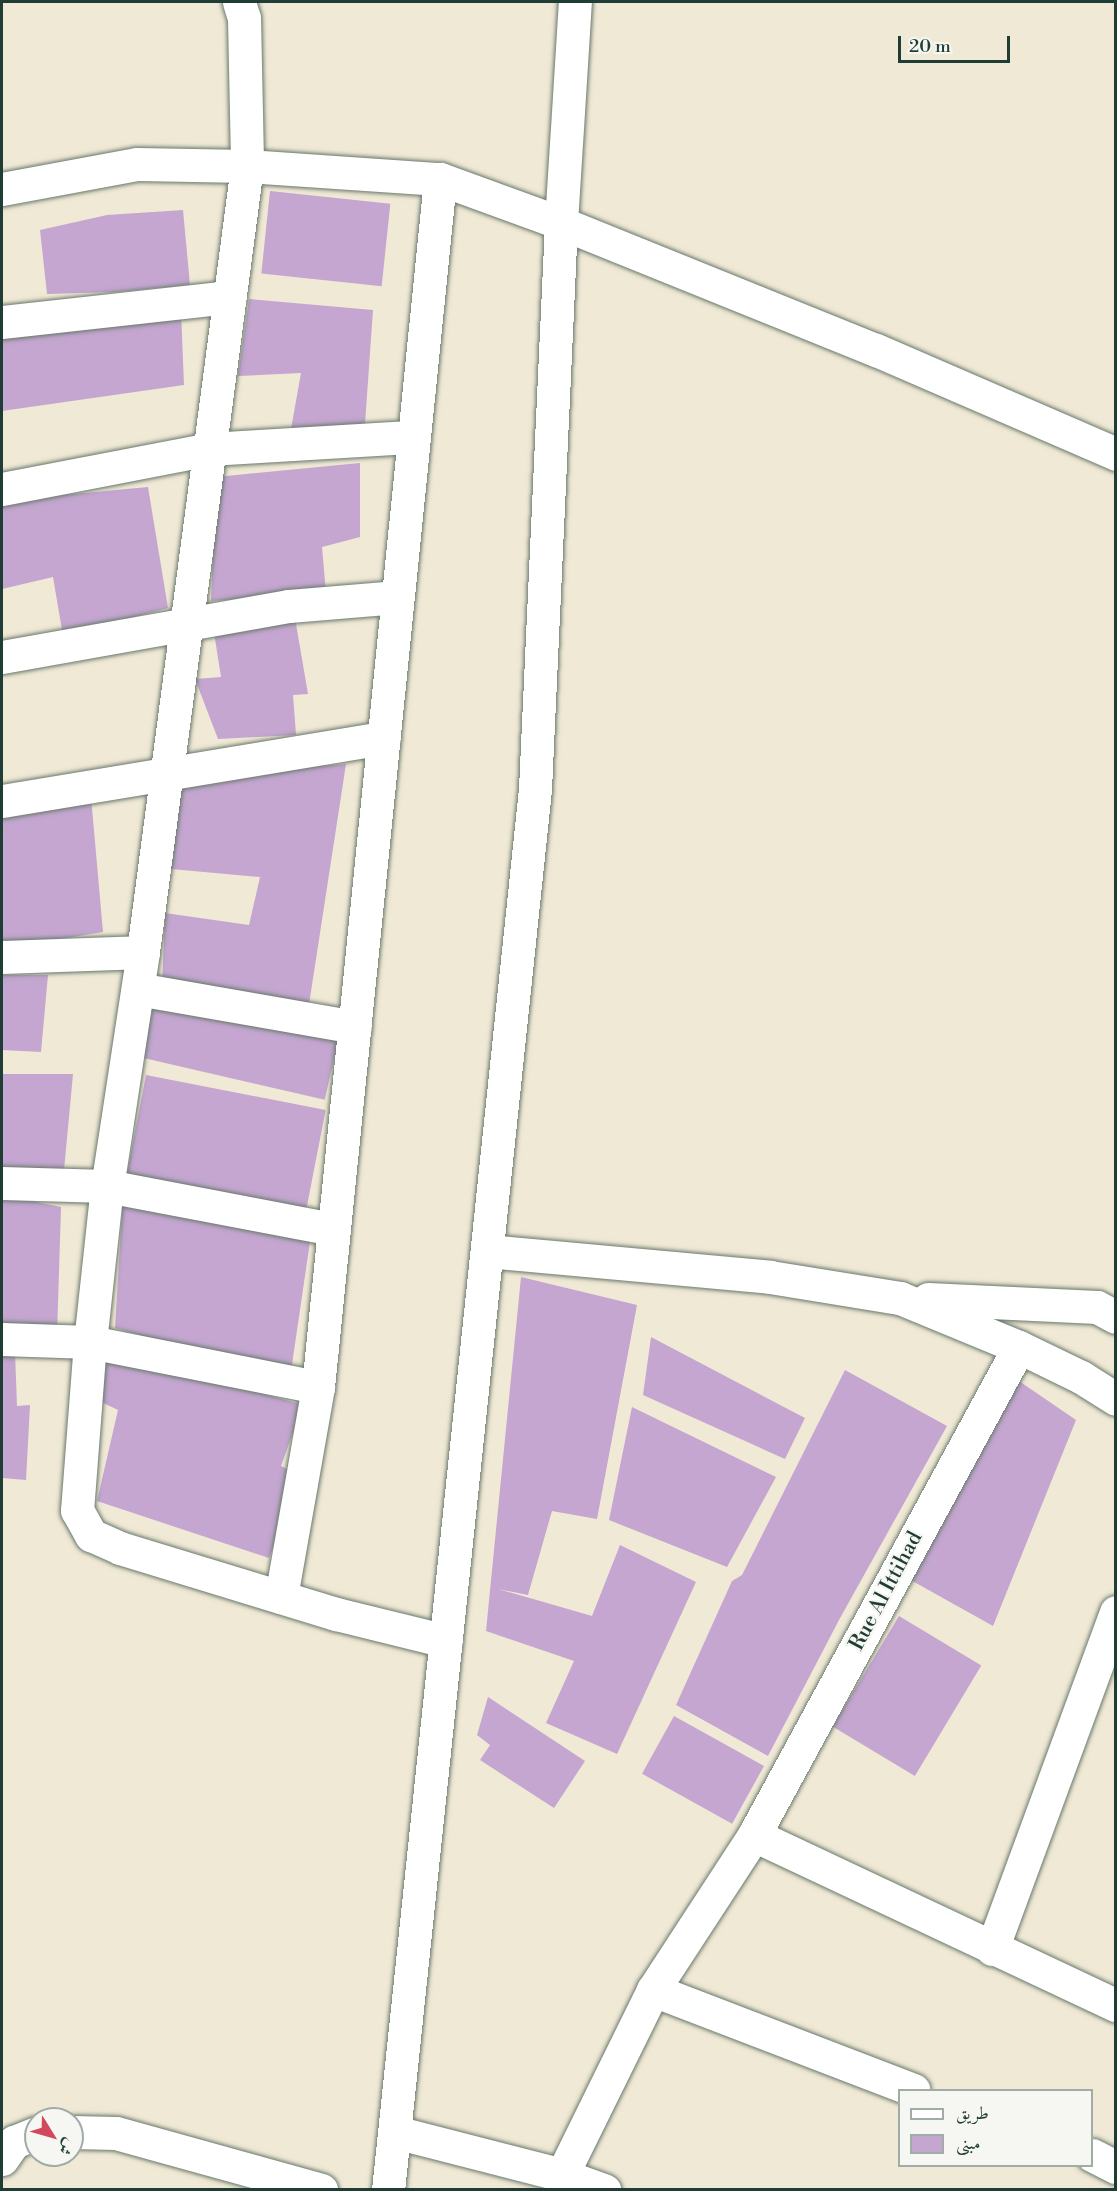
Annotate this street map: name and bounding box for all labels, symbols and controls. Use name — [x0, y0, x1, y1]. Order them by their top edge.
scale bar — [901, 24, 1014, 62]
text: 20 m — [909, 35, 951, 58]
street label: Rue Al Ittihad — [844, 1527, 928, 1655]
legend — [898, 2089, 1093, 2167]
text: طريق — [956, 2102, 989, 2125]
north arrow — [24, 2107, 84, 2167]
text: مبنى — [956, 2132, 981, 2155]
text: ش — [54, 2134, 80, 2159]

